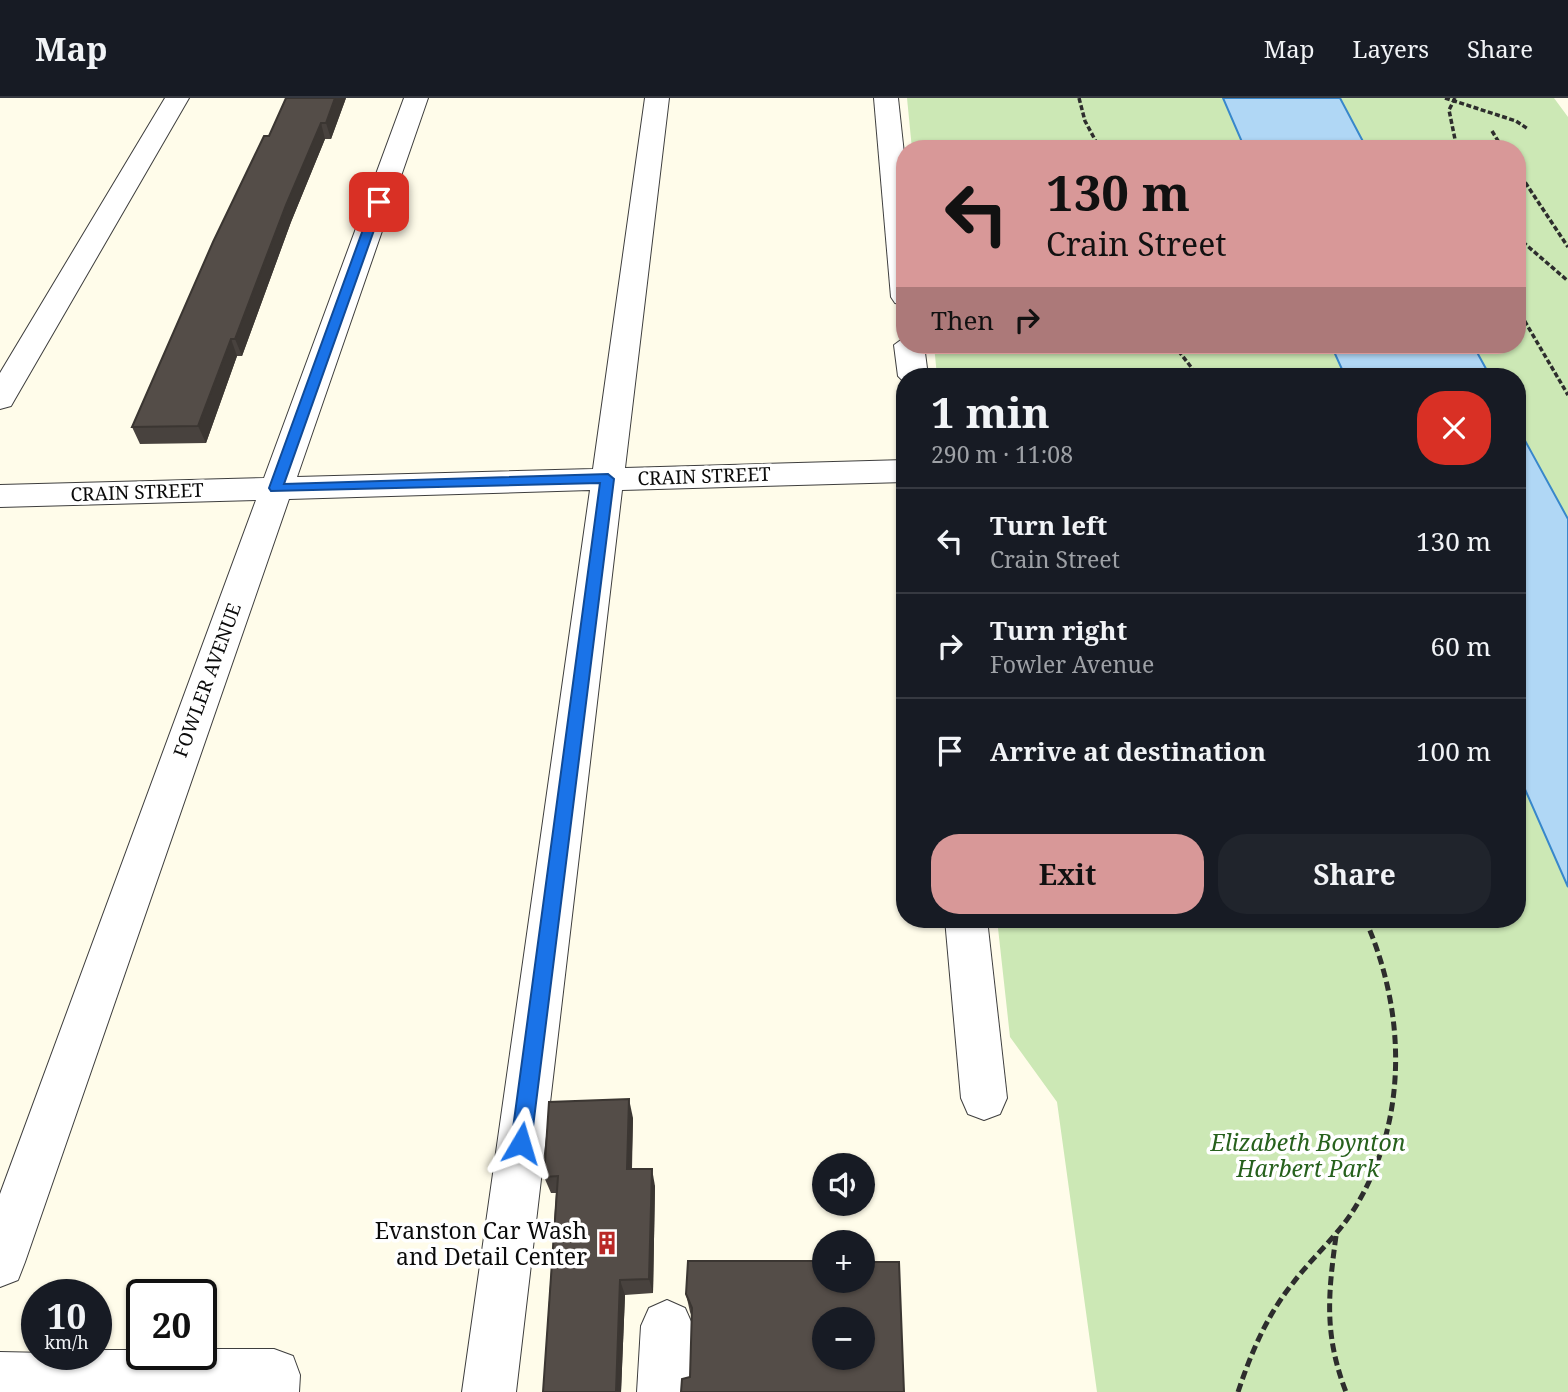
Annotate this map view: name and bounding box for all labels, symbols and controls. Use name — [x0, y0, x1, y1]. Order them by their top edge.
text: Map — [35, 26, 108, 71]
text: Map — [1264, 32, 1315, 65]
text: Layers — [1353, 32, 1429, 65]
text: Share — [1467, 32, 1533, 65]
text: 130 m — [1046, 159, 1190, 225]
icon: left — [931, 168, 1022, 259]
pin — [349, 172, 409, 232]
icon: arrive — [360, 183, 398, 221]
text: Crain Street — [1046, 222, 1227, 265]
icon: right — [1008, 301, 1046, 339]
text: Then — [931, 302, 994, 338]
text: 1 min — [931, 383, 1050, 440]
button: close — [1417, 391, 1491, 465]
text: 290 m · 11:08 — [931, 438, 1073, 470]
street label: CRAIN STREET — [637, 461, 771, 491]
street label: CRAIN STREET — [70, 477, 204, 507]
text: Turn left — [990, 507, 1107, 543]
icon: left — [931, 522, 969, 560]
text: 130 m — [1416, 523, 1491, 559]
text: Crain Street — [990, 543, 1120, 575]
street label: FOWLER AVENUE — [167, 599, 247, 761]
text: Turn right — [990, 612, 1127, 648]
icon: right — [931, 627, 969, 665]
text: 60 m — [1431, 628, 1491, 664]
text: Fowler Avenue — [990, 648, 1154, 680]
icon: arrive — [931, 732, 969, 770]
text: Arrive at destination — [990, 733, 1266, 769]
text: 100 m — [1416, 733, 1491, 769]
button: Exit — [931, 834, 1204, 914]
button: Share — [1218, 834, 1491, 914]
position arrow — [484, 1106, 558, 1180]
park label: Elizabeth Boynton Harbert Park — [1209, 1126, 1406, 1184]
map controls — [812, 1153, 875, 1370]
button: sound — [812, 1153, 875, 1216]
place label: Evanston Car Wash and Detail Center — [375, 1214, 587, 1272]
building icon: Evanston Car Wash and Detail Center — [593, 1229, 621, 1257]
button: + — [812, 1230, 875, 1293]
speed limit sign: 20 — [126, 1279, 217, 1370]
text: 10 — [47, 1292, 86, 1339]
button: − — [812, 1307, 875, 1370]
text: km/h — [44, 1330, 89, 1354]

